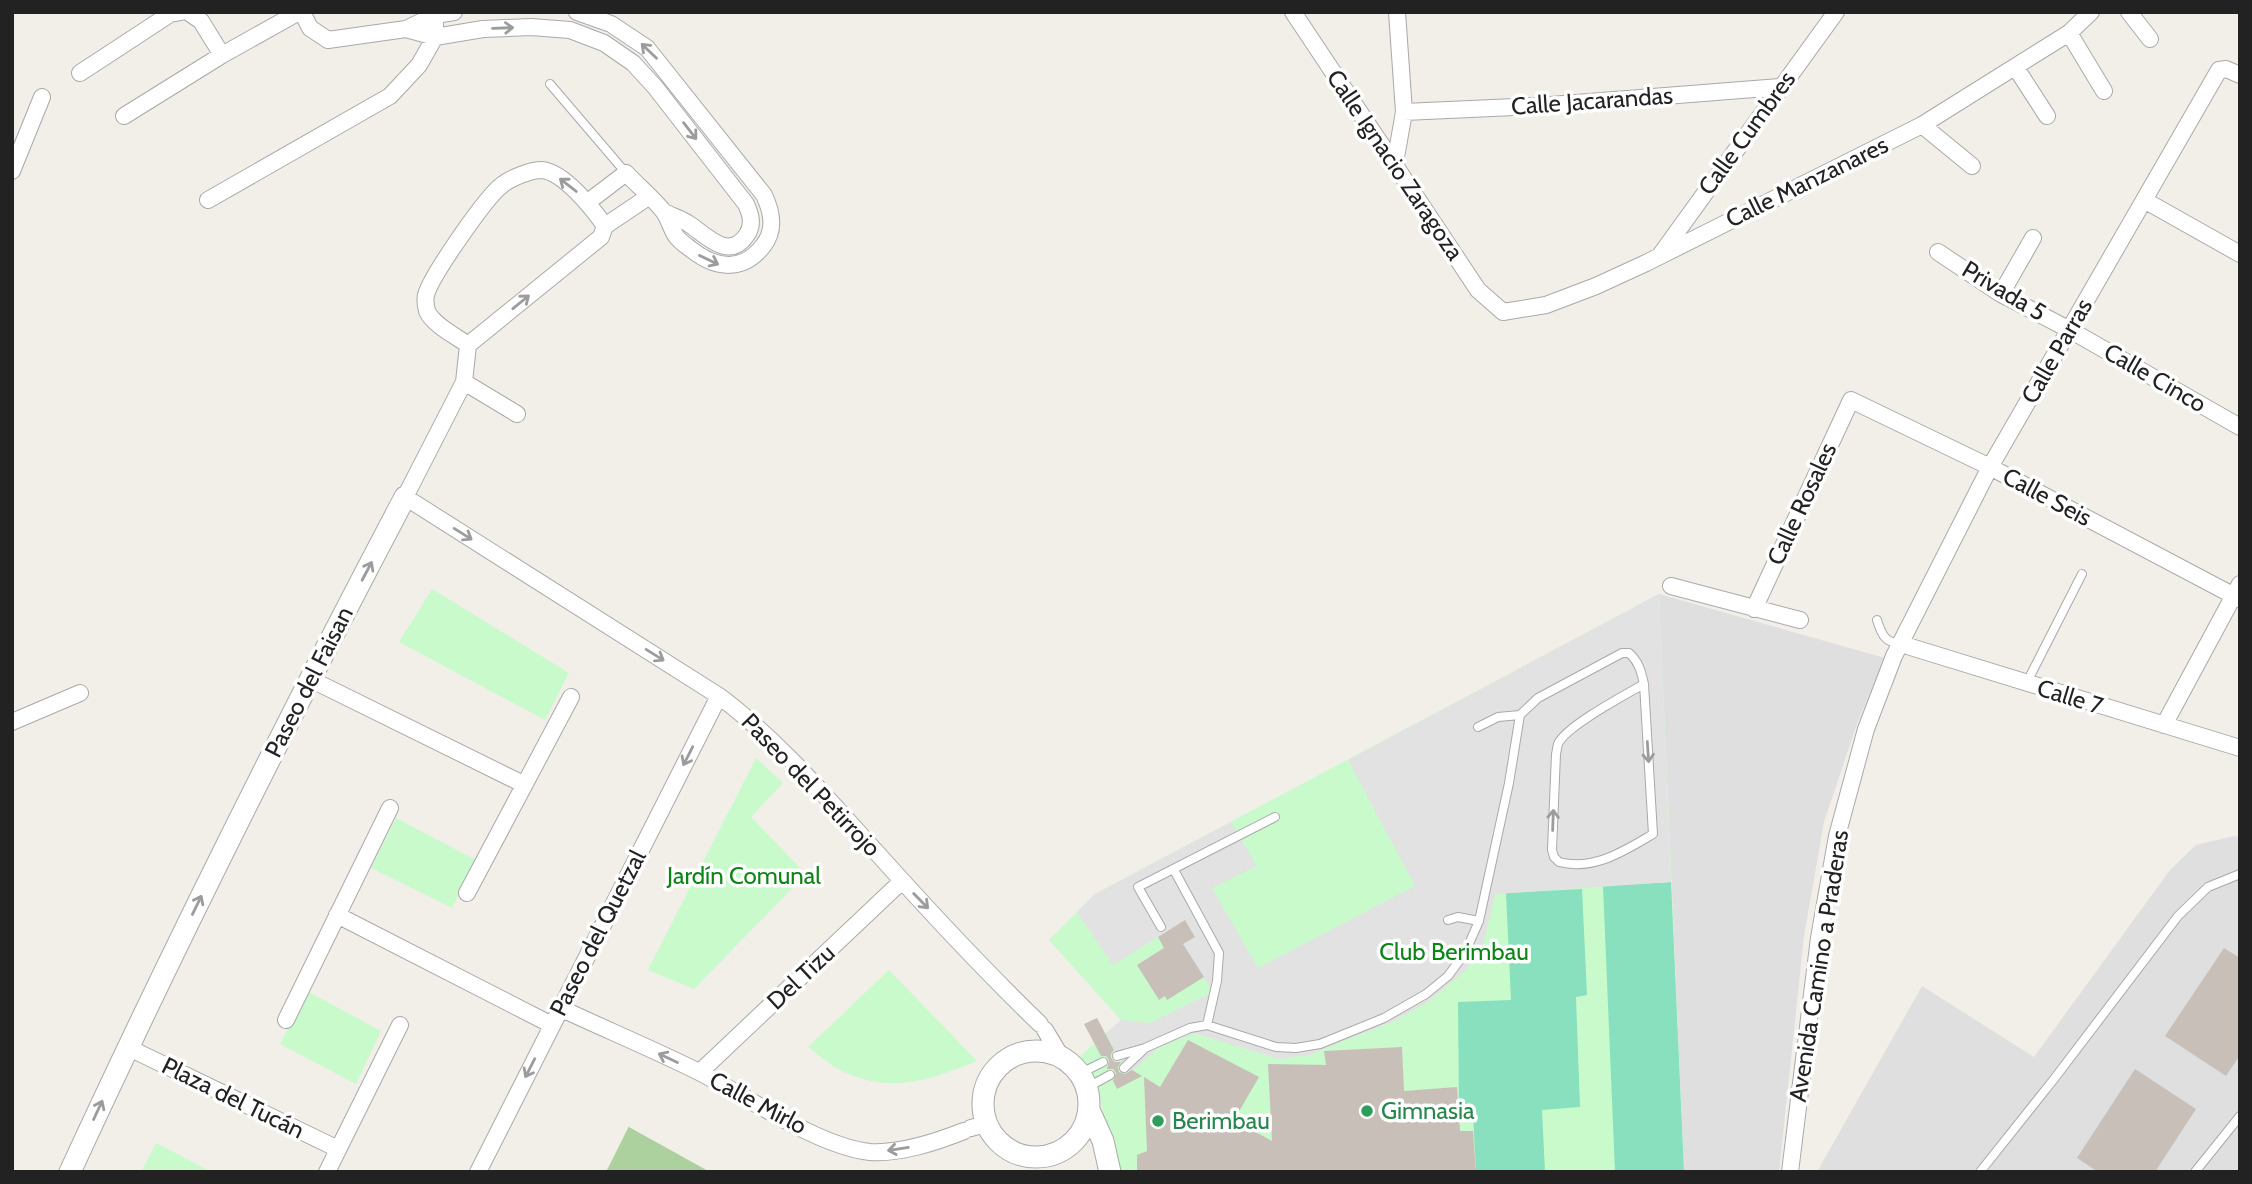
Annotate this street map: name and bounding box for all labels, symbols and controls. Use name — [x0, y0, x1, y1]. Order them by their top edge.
one-way arrow — [491, 22, 514, 35]
one-way arrow — [640, 43, 657, 60]
street label: Calle Ignacio Zaragoza — [1321, 64, 1470, 266]
street label: Calle Cumbres — [1692, 65, 1801, 200]
street label: Calle Jacarandas — [1510, 80, 1674, 121]
one-way arrow — [682, 122, 697, 140]
street label: Calle Manzanares — [1721, 130, 1893, 233]
one-way arrow — [559, 178, 577, 193]
one-way arrow — [698, 254, 719, 267]
street label: Privada 5 — [1957, 254, 2051, 327]
street label: Calle Parras — [2015, 293, 2098, 408]
one-way arrow — [511, 294, 529, 310]
street label: Calle Cinco — [2099, 337, 2212, 418]
street label: Calle Rosales — [1761, 438, 1843, 570]
street label: Calle Seis — [1998, 461, 2097, 532]
one-way arrow — [453, 526, 472, 541]
one-way arrow — [360, 561, 374, 582]
street label: Paseo del Faisan — [258, 602, 359, 762]
one-way arrow — [645, 649, 665, 663]
street label: Calle 7 — [2034, 673, 2107, 720]
street label: Paseo del Petirrojo — [736, 707, 887, 862]
one-way arrow — [1642, 740, 1655, 763]
one-way arrow — [681, 745, 695, 766]
one-way arrow — [1547, 808, 1560, 831]
street label: Avenida Camino a Praderas — [1783, 828, 1854, 1104]
street label: Paseo del Quetzal — [543, 845, 652, 1021]
park label: Jardín Comunal — [666, 861, 821, 890]
one-way arrow — [913, 892, 930, 909]
one-way arrow — [191, 895, 205, 916]
park label: Club Berimbau — [1379, 937, 1529, 966]
street label: Del Tizu — [761, 938, 841, 1015]
street label: Plaza del Tucán — [157, 1051, 309, 1145]
one-way arrow — [658, 1051, 679, 1064]
one-way arrow — [522, 1057, 536, 1078]
street label: Calle Mirlo — [705, 1065, 812, 1140]
place label: Gimnasia — [1381, 1096, 1475, 1125]
one-way arrow — [92, 1100, 105, 1121]
marker: Gimnasia — [1359, 1103, 1375, 1119]
place label: Berimbau — [1172, 1106, 1270, 1135]
marker: Berimbau — [1150, 1113, 1166, 1129]
one-way arrow — [887, 1143, 910, 1156]

